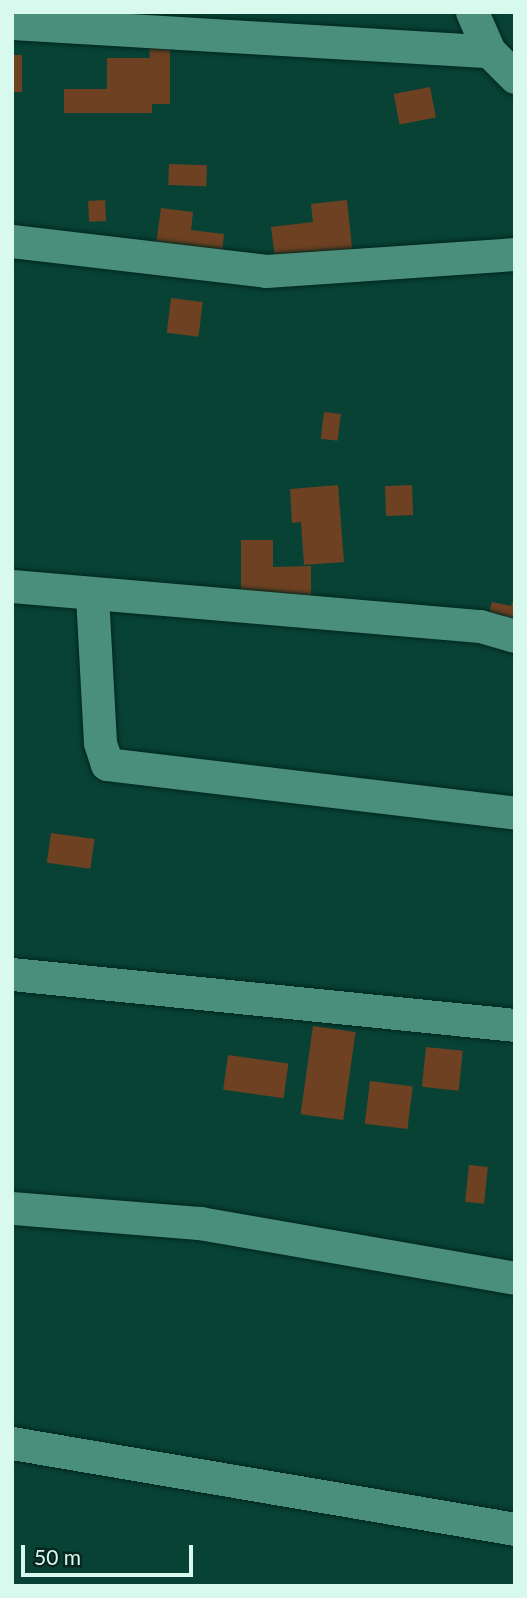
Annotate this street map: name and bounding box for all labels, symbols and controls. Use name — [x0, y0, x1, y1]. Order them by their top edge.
scale bar — [24, 1532, 196, 1576]
text: 50 m — [34, 1544, 81, 1569]

